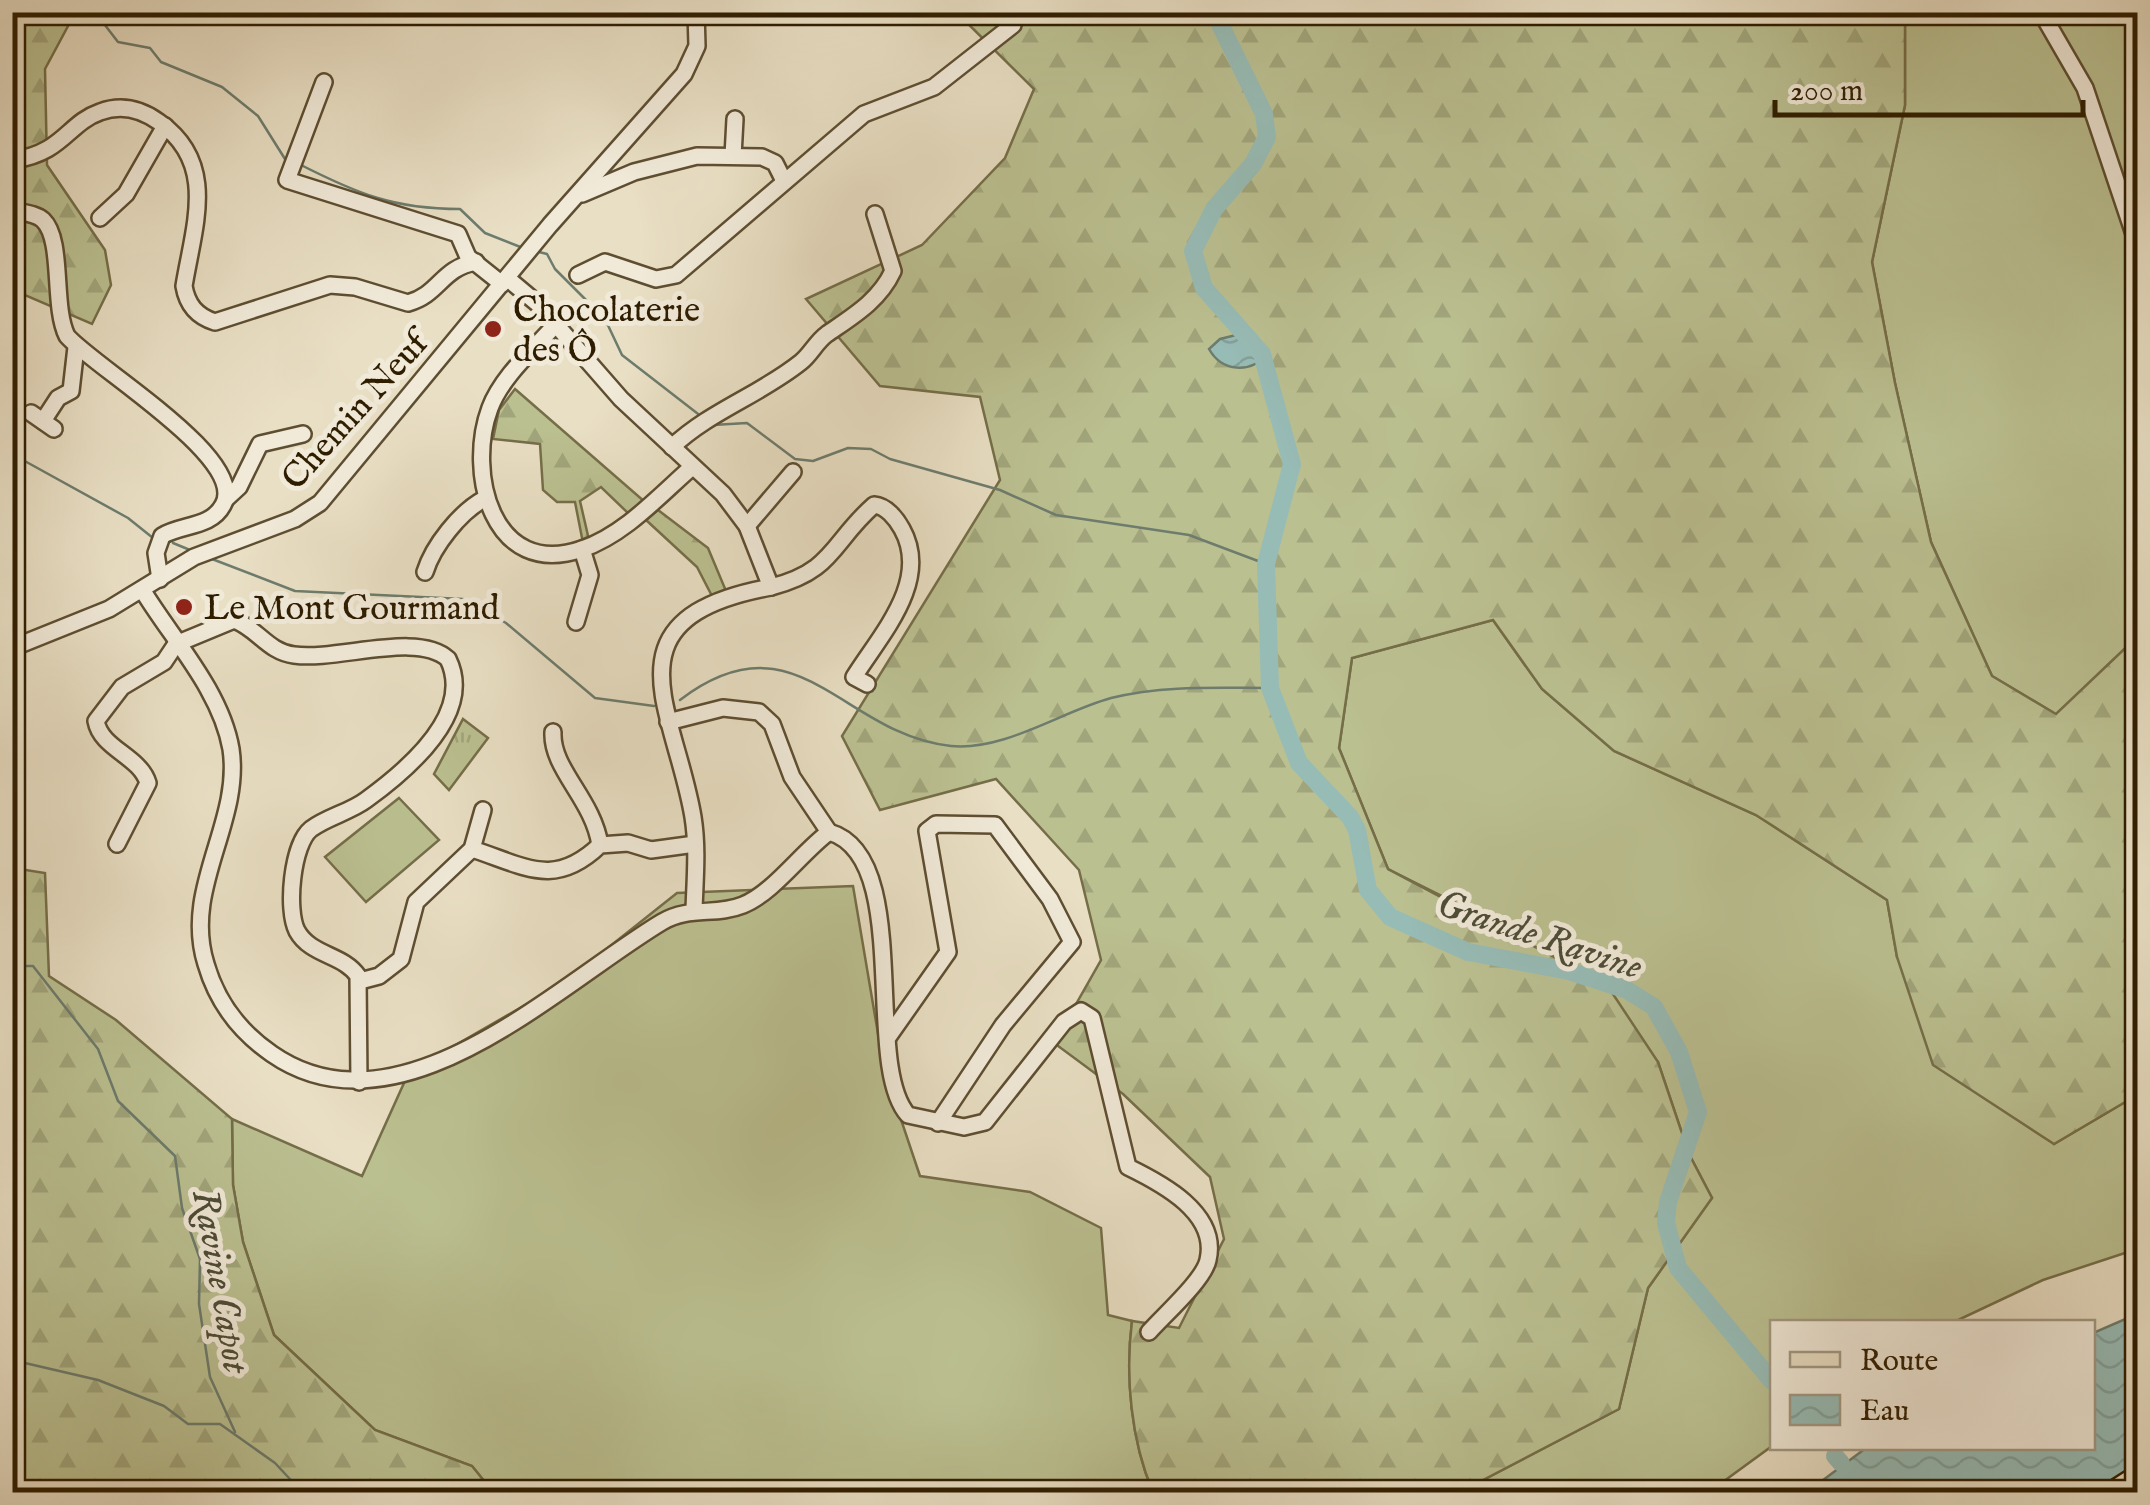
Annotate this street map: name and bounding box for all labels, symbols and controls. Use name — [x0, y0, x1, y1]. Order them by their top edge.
scale bar — [1775, 55, 2082, 117]
text: 200 m — [1790, 73, 1863, 111]
place label: Chocolaterie des Ô — [513, 289, 700, 374]
marker: Chocolaterie des Ô — [482, 318, 504, 340]
street label: Chemin Neuf — [273, 319, 443, 501]
place label: Le Mont Gourmand — [204, 587, 500, 632]
marker: Le Mont Gourmand — [173, 596, 195, 618]
water label: Grande Ravine — [1430, 881, 1648, 993]
water label: Ravine Capot — [179, 1186, 259, 1379]
legend — [1770, 1320, 2095, 1450]
text: Route — [1860, 1343, 1938, 1381]
text: Eau — [1860, 1393, 1909, 1431]

